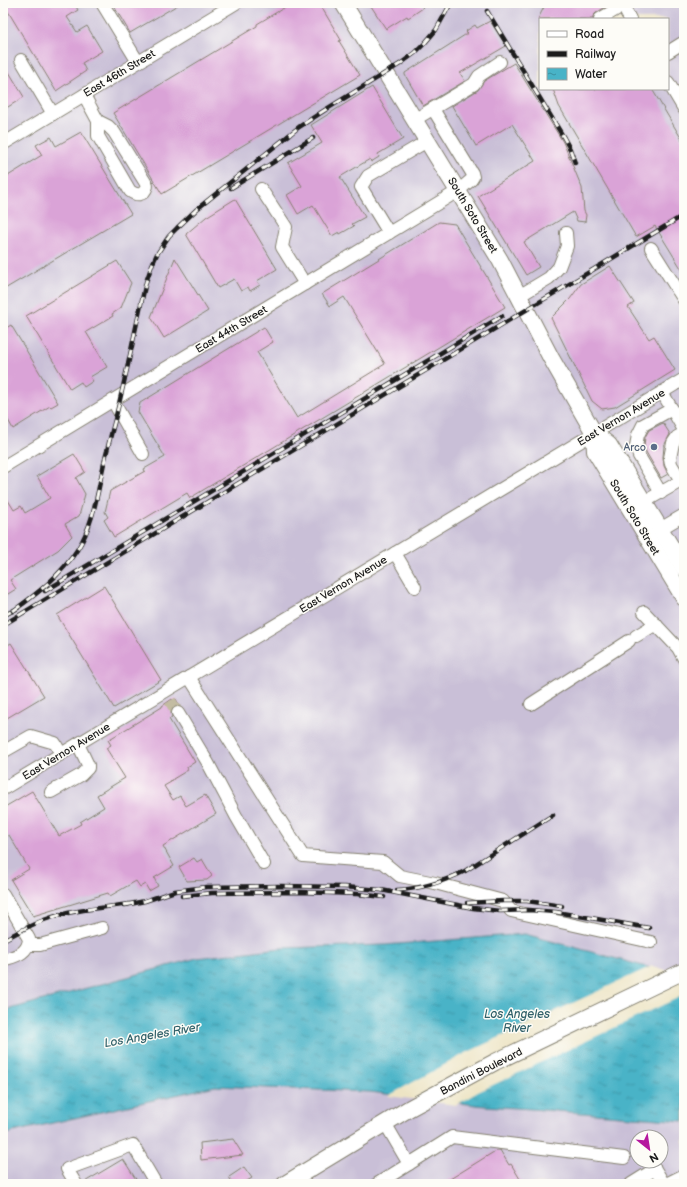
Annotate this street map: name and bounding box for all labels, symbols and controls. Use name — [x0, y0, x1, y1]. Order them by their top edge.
legend — [539, 18, 669, 90]
text: Road — [575, 27, 604, 42]
street label: East 46th Street — [81, 47, 158, 100]
text: Railway — [575, 47, 617, 62]
text: Water — [575, 67, 607, 82]
street label: South Soto Street — [445, 175, 501, 256]
street label: East 44th Street — [193, 303, 270, 356]
street label: East Vernon Avenue — [575, 386, 668, 449]
place label: Arco — [623, 441, 646, 454]
marker: Arco — [649, 442, 659, 452]
street label: South Soto Street — [607, 477, 663, 558]
street label: East Vernon Avenue — [297, 553, 390, 616]
street label: East Vernon Avenue — [20, 720, 113, 783]
water label: Los Angeles River — [484, 1007, 550, 1036]
water label: Los Angeles River — [103, 1019, 203, 1051]
street label: Bandini Boulevard — [438, 1045, 525, 1098]
north arrow — [629, 1129, 669, 1169]
text: N — [647, 1150, 661, 1165]

